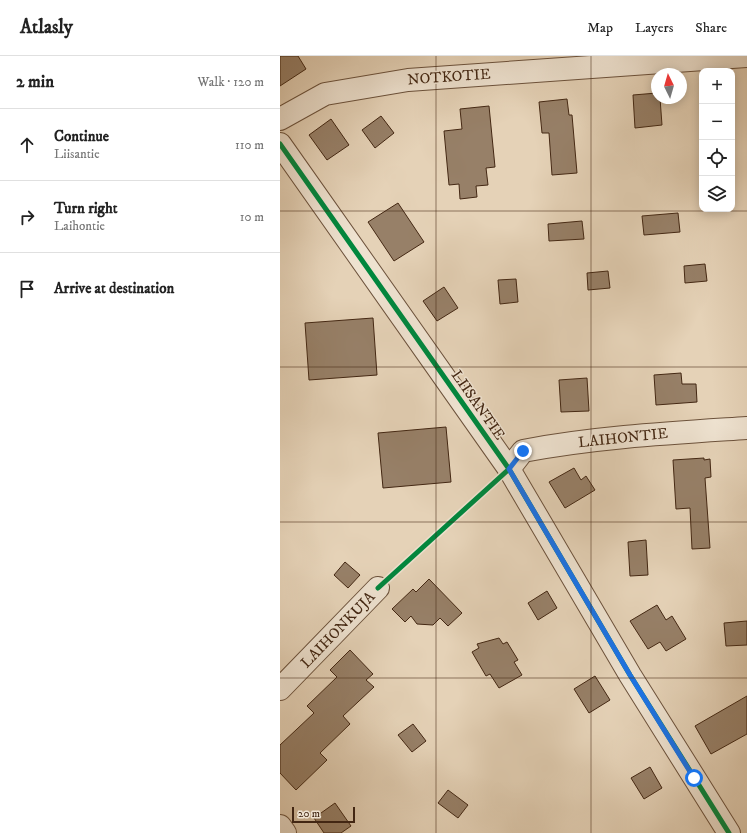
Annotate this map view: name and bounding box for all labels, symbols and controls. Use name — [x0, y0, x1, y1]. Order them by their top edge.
text: Atlasly — [20, 16, 73, 39]
text: Map — [587, 19, 613, 37]
text: Layers — [635, 19, 673, 37]
text: Share — [695, 19, 727, 37]
street label: NOTKOTIE — [407, 65, 492, 89]
north arrow — [651, 68, 687, 104]
map controls — [699, 68, 735, 212]
button: + — [699, 68, 735, 104]
text: 2 min — [16, 71, 54, 93]
text: Walk · 120 m — [198, 74, 264, 90]
button: − — [699, 104, 735, 140]
text: Continue — [54, 127, 109, 146]
icon: ahead — [16, 134, 38, 156]
text: 110 m — [235, 137, 264, 153]
button: locate — [699, 140, 735, 176]
text: Liisantie — [54, 146, 100, 162]
button: layers — [699, 176, 735, 212]
text: Turn right — [54, 199, 117, 218]
icon: right — [16, 206, 38, 228]
text: 10 m — [240, 209, 264, 225]
text: Laihontie — [54, 218, 105, 234]
icon: arrive — [16, 278, 38, 300]
text: Arrive at destination — [54, 279, 174, 298]
street label: LIISANTIE — [447, 366, 509, 444]
street label: LAIHONTIE — [577, 424, 669, 452]
route end — [514, 442, 532, 460]
street label: LAIHONKUJA — [297, 587, 380, 672]
route start — [685, 769, 703, 787]
scale bar — [292, 805, 355, 824]
text: 20 m — [298, 807, 320, 821]

